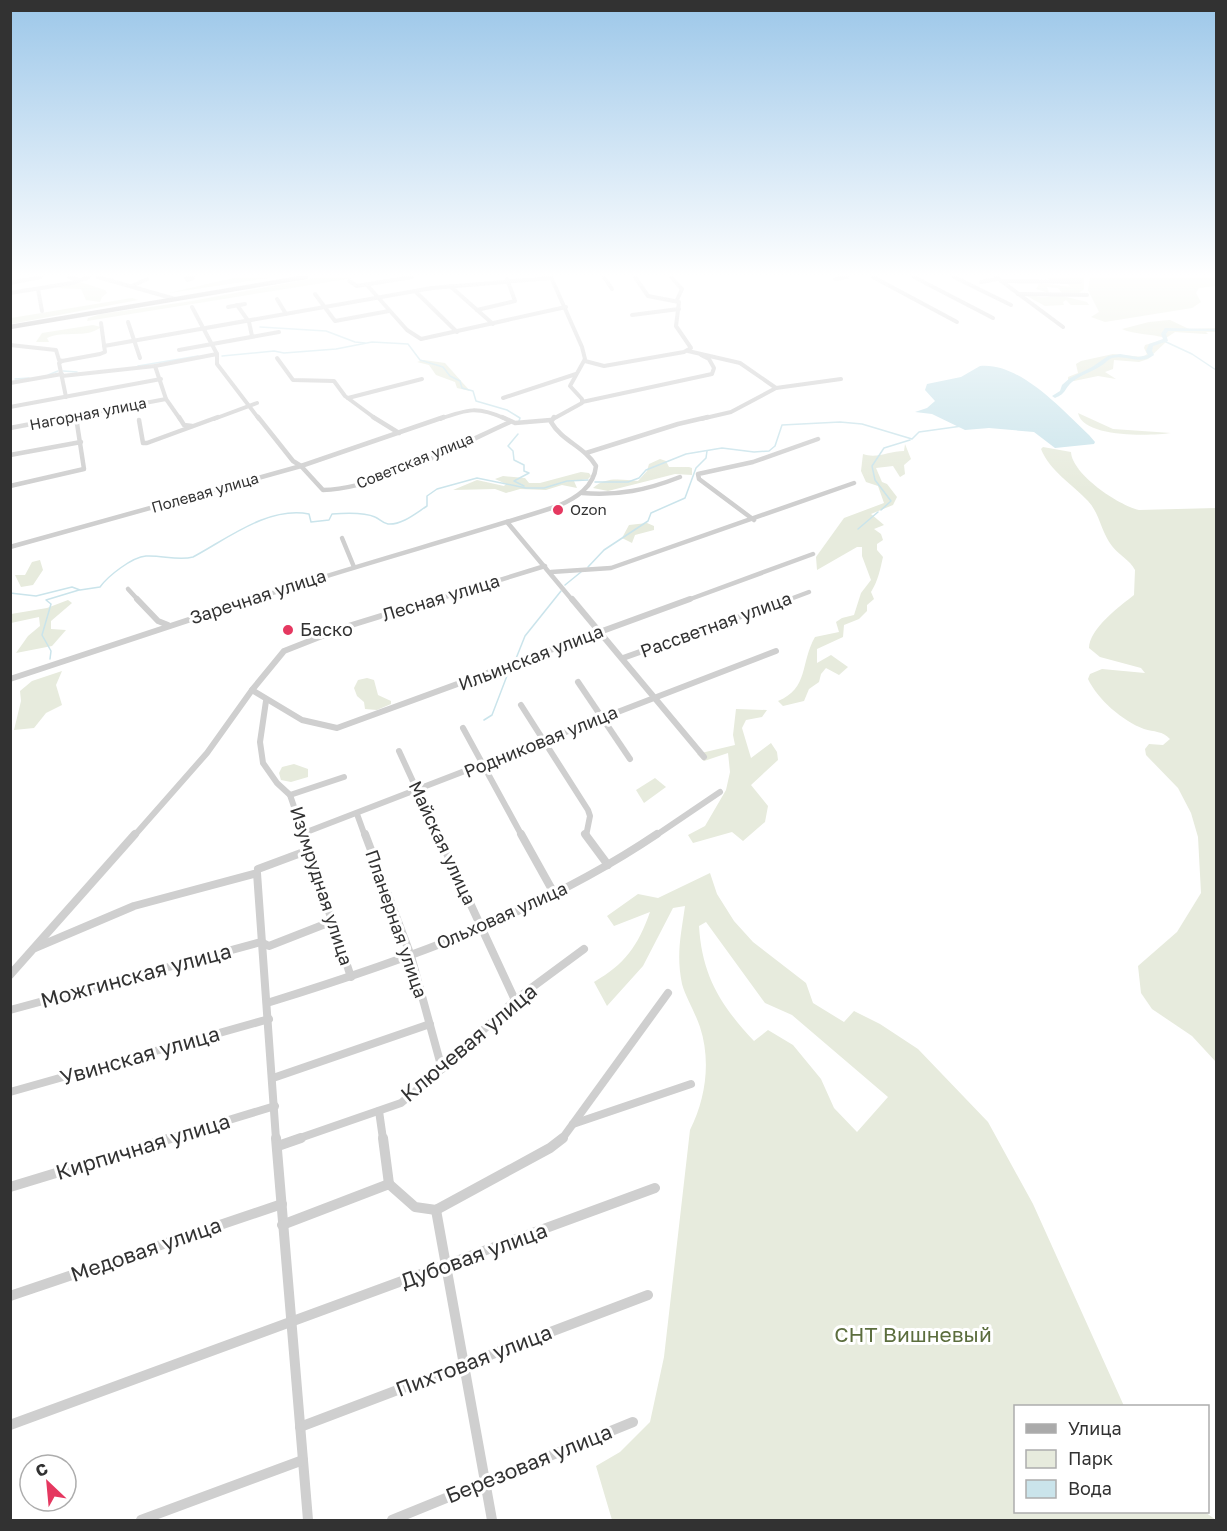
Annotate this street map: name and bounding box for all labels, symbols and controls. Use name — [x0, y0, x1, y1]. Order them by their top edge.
street label: Нагорная улица — [28, 393, 148, 433]
street label: Советская улица — [353, 428, 476, 492]
street label: Полевая улица — [149, 468, 260, 516]
place label: Ozon — [570, 500, 607, 518]
marker: Ozon — [551, 503, 565, 517]
street label: Заречная улица — [187, 564, 329, 628]
street label: Лесная улица — [379, 569, 502, 625]
street label: Рассветная улица — [637, 586, 794, 662]
place label: Баско — [300, 618, 353, 640]
street label: Ильинская улица — [455, 619, 606, 695]
marker: Баско — [281, 623, 295, 637]
street label: Родниковая улица — [461, 700, 621, 782]
street label: Майская улица — [405, 777, 481, 908]
street label: Изумрудная улица — [286, 804, 358, 968]
street label: Планерная улица — [361, 847, 433, 1001]
street label: Ольховая улица — [433, 876, 570, 954]
street label: Можгинская улица — [38, 937, 234, 1013]
street label: Ключевая улица — [395, 978, 542, 1107]
street label: Увинская улица — [57, 1020, 222, 1090]
street label: Кирпичная улица — [52, 1107, 233, 1185]
street label: Медовая улица — [67, 1211, 225, 1287]
street label: Дубовая улица — [397, 1216, 551, 1294]
street label: Пихтовая улица — [392, 1318, 555, 1402]
park label: СНТ Вишневый — [834, 1321, 992, 1347]
legend — [1014, 1405, 1209, 1513]
text: Улица — [1068, 1417, 1122, 1439]
street label: Березовая улица — [442, 1418, 616, 1508]
text: Парк — [1068, 1447, 1113, 1469]
north arrow — [18, 1453, 78, 1513]
text: С — [32, 1458, 51, 1481]
text: Вода — [1068, 1477, 1112, 1499]

